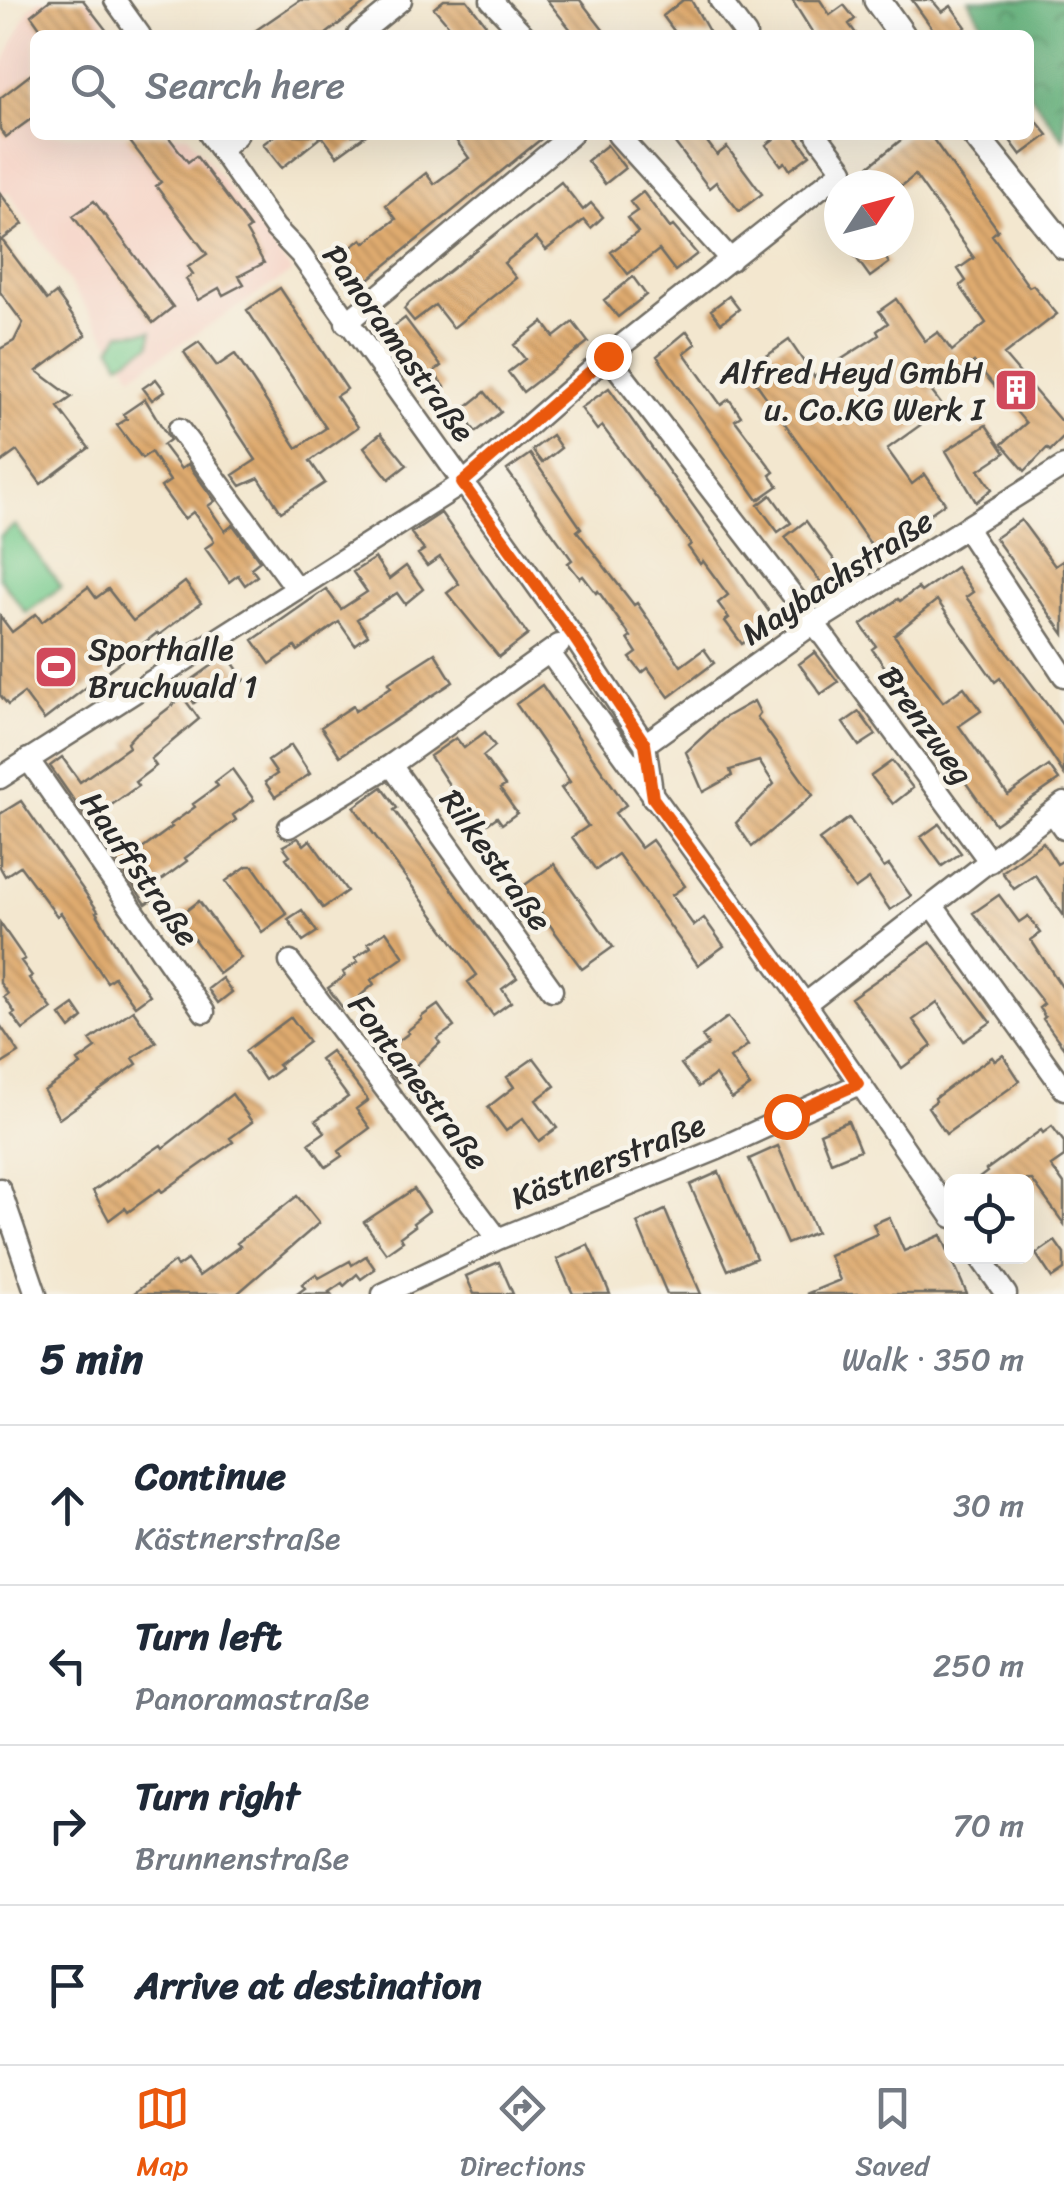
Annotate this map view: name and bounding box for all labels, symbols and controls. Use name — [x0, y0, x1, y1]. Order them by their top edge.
search box — [30, 30, 1034, 140]
text: Search here — [145, 52, 345, 119]
icon: search — [65, 58, 120, 113]
north arrow — [824, 170, 914, 260]
street label: Panoramastraße — [307, 232, 490, 455]
route end — [586, 334, 632, 380]
place label: Alfred Heyd GmbH u. Co.KG Werk I — [719, 344, 986, 438]
building icon: Alfred Heyd GmbH u. Co.KG Werk I — [993, 367, 1039, 413]
street label: Maybachstraße — [729, 494, 945, 661]
place label: Sporthalle Bruchwald 1 — [88, 621, 257, 715]
sports icon: Sporthalle Bruchwald 1 — [33, 644, 79, 690]
street label: Brenzweg — [862, 653, 989, 797]
street label: Rilkestraße — [424, 777, 567, 944]
street label: Hauffstraße — [64, 779, 215, 960]
street label: Fontanestraße — [333, 981, 505, 1183]
route start — [764, 1094, 810, 1140]
street label: Kästnerstraße — [502, 1097, 714, 1226]
map controls — [944, 1174, 1034, 1264]
button: locate — [944, 1174, 1034, 1264]
text: 5 min — [40, 1322, 143, 1396]
text: Walk · 350 m — [842, 1331, 1024, 1388]
text: Continue — [135, 1443, 286, 1510]
text: 30 m — [953, 1477, 1024, 1534]
icon: ahead — [40, 1478, 95, 1533]
text: Kästnerstraße — [135, 1510, 340, 1567]
text: Turn left — [135, 1603, 281, 1670]
text: 250 m — [933, 1637, 1024, 1694]
icon: left — [40, 1638, 95, 1693]
text: Panoramastraße — [135, 1670, 369, 1727]
text: Turn right — [135, 1763, 300, 1830]
text: 70 m — [953, 1797, 1024, 1854]
icon: right — [40, 1798, 95, 1853]
text: Brunnenstraße — [135, 1830, 349, 1887]
text: Arrive at destination — [135, 1952, 482, 2019]
icon: arrive — [40, 1958, 95, 2013]
tab: Map — [135, 2081, 190, 2190]
tab: Directions — [460, 2081, 585, 2190]
tab: Saved — [855, 2081, 929, 2190]

